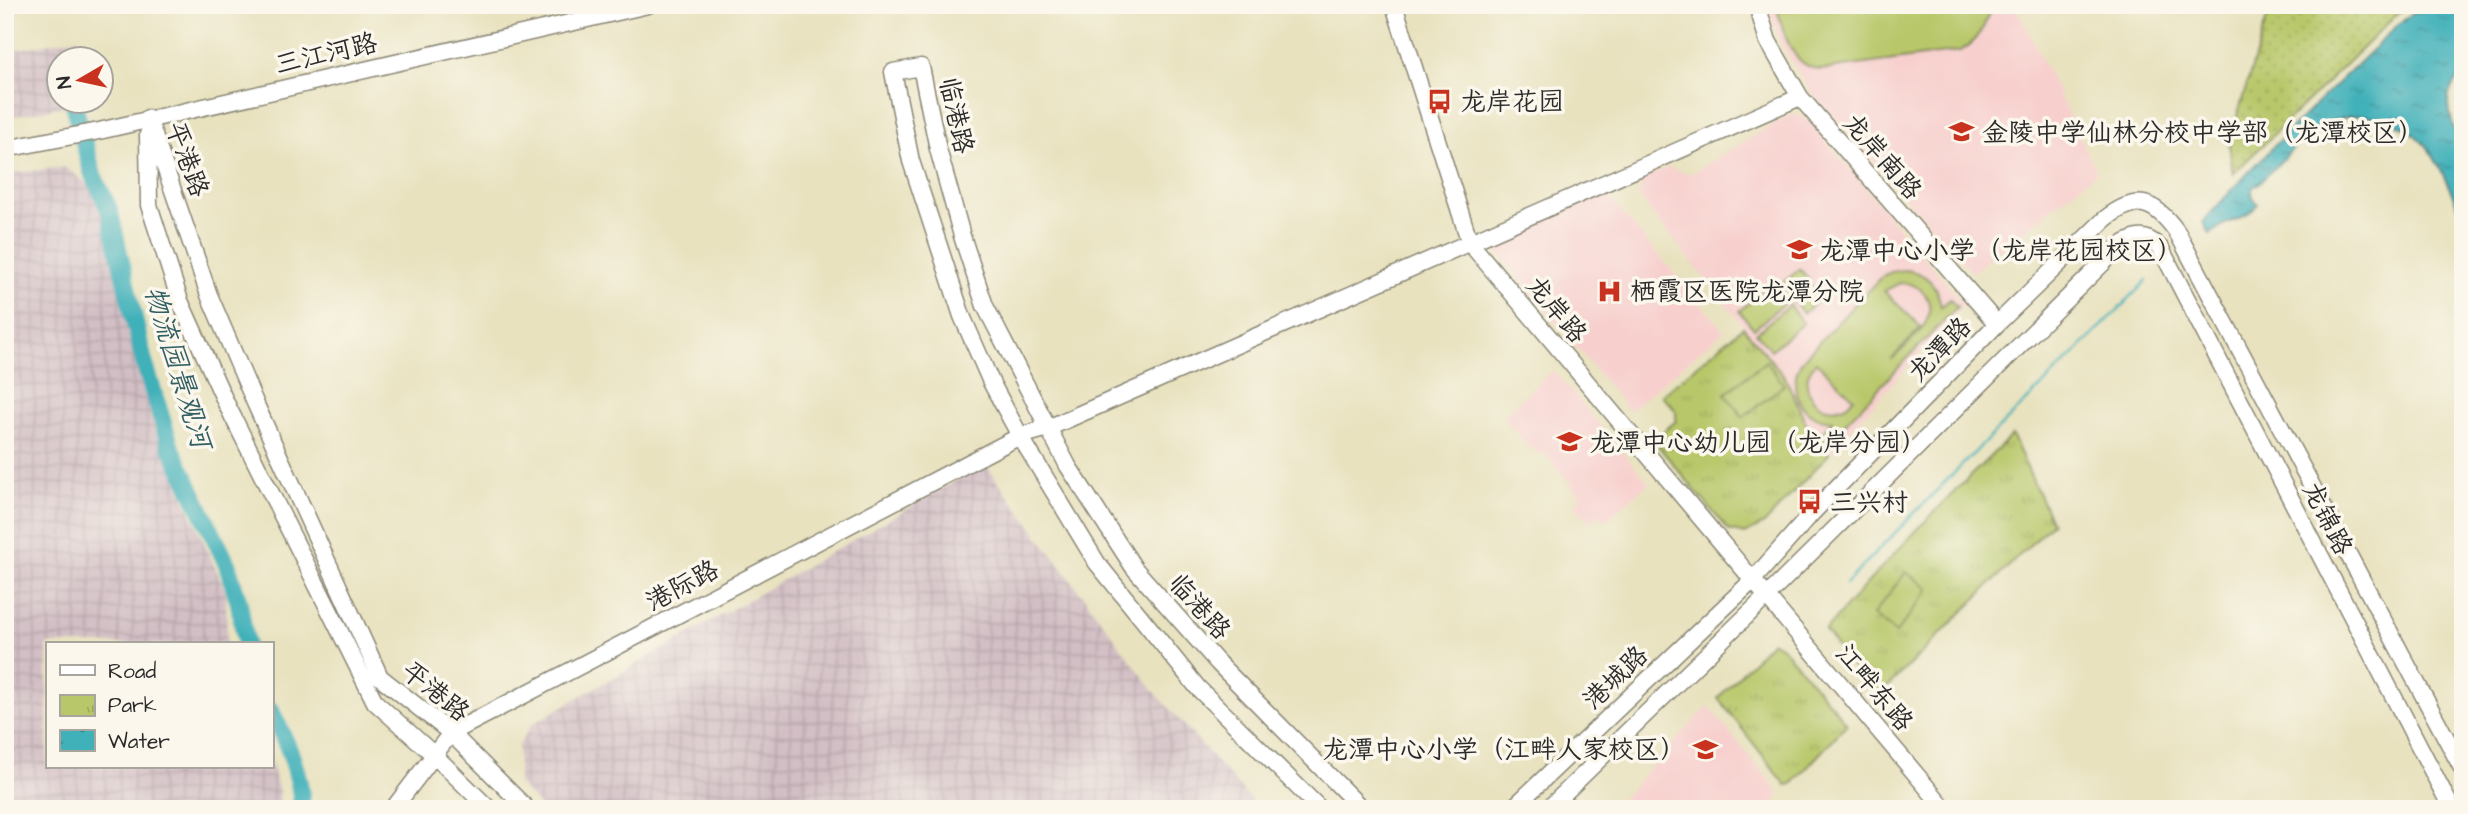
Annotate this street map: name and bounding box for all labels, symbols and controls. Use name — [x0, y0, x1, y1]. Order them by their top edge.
street label: 三江河路 — [272, 25, 381, 83]
north arrow — [46, 46, 116, 116]
street label: 临港路 — [930, 73, 982, 157]
text: N — [50, 74, 79, 90]
place label: 龙岸花园 — [1460, 84, 1564, 120]
bus stop icon: 龙岸花园 — [1426, 87, 1454, 115]
street label: 龙岸南路 — [1835, 106, 1930, 208]
place label: 金陵中学仙林分校中学部（龙潭校区） — [1982, 115, 2424, 151]
street label: 平港路 — [157, 117, 217, 202]
school or university icon: 金陵中学仙林分校中学部（龙潭校区） — [1948, 118, 1976, 146]
place label: 龙潭中心小学（龙岸花园校区） — [1819, 233, 2183, 269]
school or university icon: 龙潭中心小学（龙岸花园校区） — [1785, 236, 1813, 264]
street label: 龙岸路 — [1517, 268, 1595, 351]
place label: 栖霞区医院龙潭分院 — [1630, 274, 1864, 310]
hospital icon: 栖霞区医院龙潭分院 — [1596, 277, 1624, 305]
water label: 物流园景观河 — [134, 281, 222, 457]
street label: 龙潭路 — [1900, 309, 1980, 390]
place label: 龙潭中心幼儿园（龙岸分园） — [1589, 425, 1927, 461]
school or university icon: 龙潭中心幼儿园（龙岸分园） — [1555, 428, 1583, 456]
street label: 龙锦路 — [2293, 476, 2361, 561]
place label: 三兴村 — [1830, 485, 1908, 521]
bus stop icon: 三兴村 — [1796, 488, 1824, 516]
street label: 港际路 — [640, 552, 725, 620]
street label: 临港路 — [1160, 566, 1239, 648]
street label: 江畔东路 — [1827, 636, 1921, 739]
street label: 港城路 — [1575, 638, 1656, 718]
legend — [46, 642, 273, 768]
street label: 平港路 — [394, 653, 477, 730]
text: Road — [108, 657, 156, 686]
text: Park — [108, 691, 157, 720]
text: Water — [108, 727, 170, 756]
place label: 龙潭中心小学（江畔人家校区） — [1322, 732, 1686, 768]
school or university icon: 龙潭中心小学（江畔人家校区） — [1692, 735, 1720, 763]

